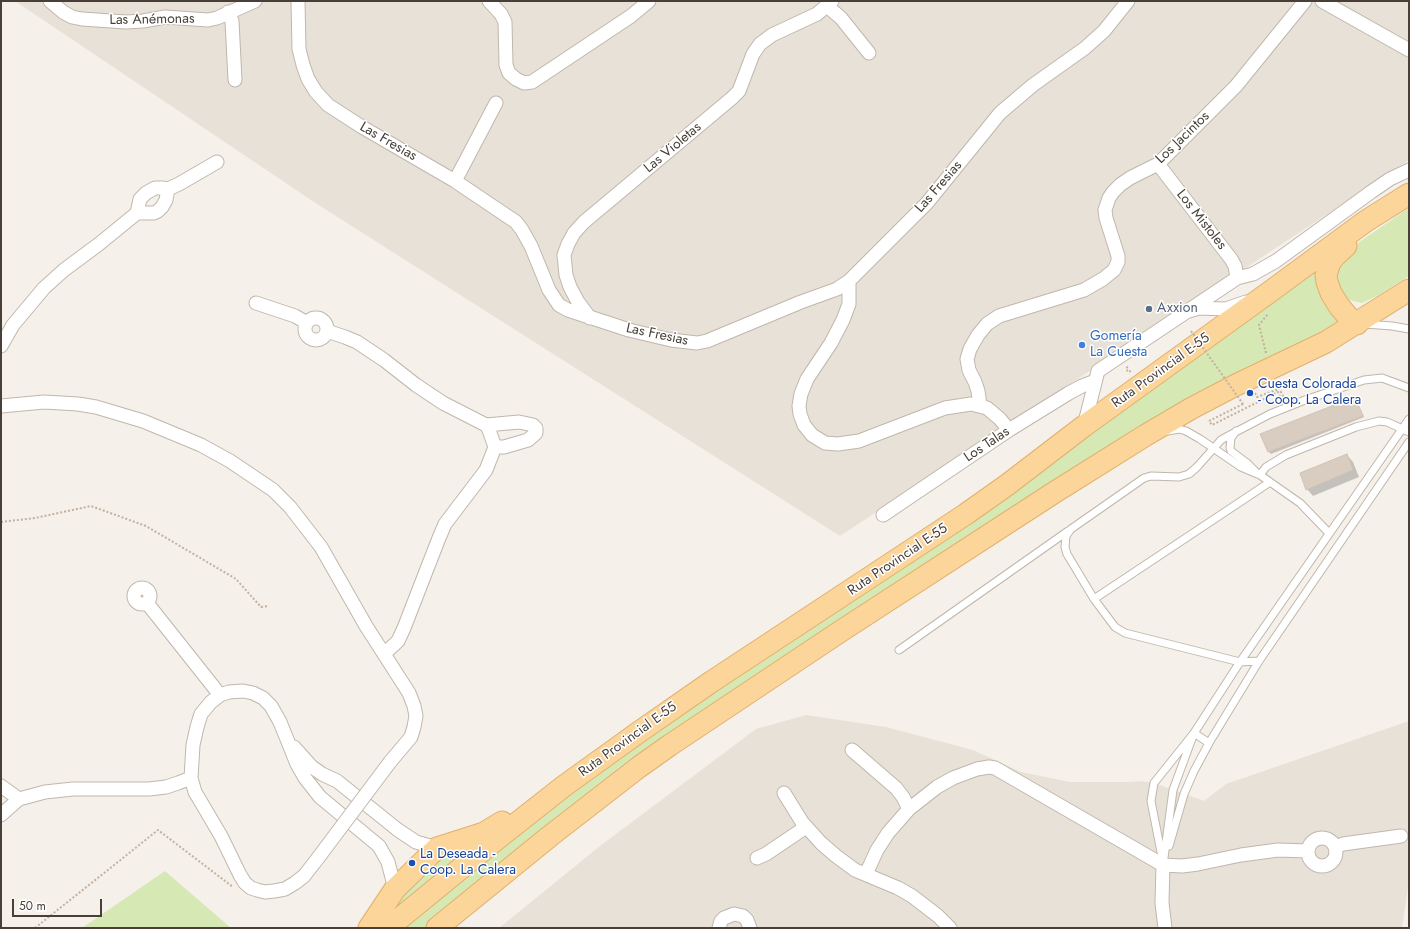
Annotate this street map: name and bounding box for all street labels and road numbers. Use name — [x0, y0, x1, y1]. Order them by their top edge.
street label: Las Anémonas — [109, 11, 195, 29]
street label: Los Jacintos — [1153, 108, 1213, 168]
street label: Las Fresias — [356, 119, 420, 165]
street label: Las Violetas — [641, 119, 705, 177]
street label: Las Fresias — [912, 158, 966, 216]
street label: Los Mistoles — [1172, 187, 1230, 253]
street label: Las Fresias — [624, 320, 690, 350]
street label: Ruta Provincial E-55 — [1109, 330, 1213, 412]
street label: Los Talas — [961, 424, 1013, 466]
street label: Ruta Provincial E-55 — [845, 520, 951, 600]
street label: Ruta Provincial E-55 — [576, 699, 680, 781]

